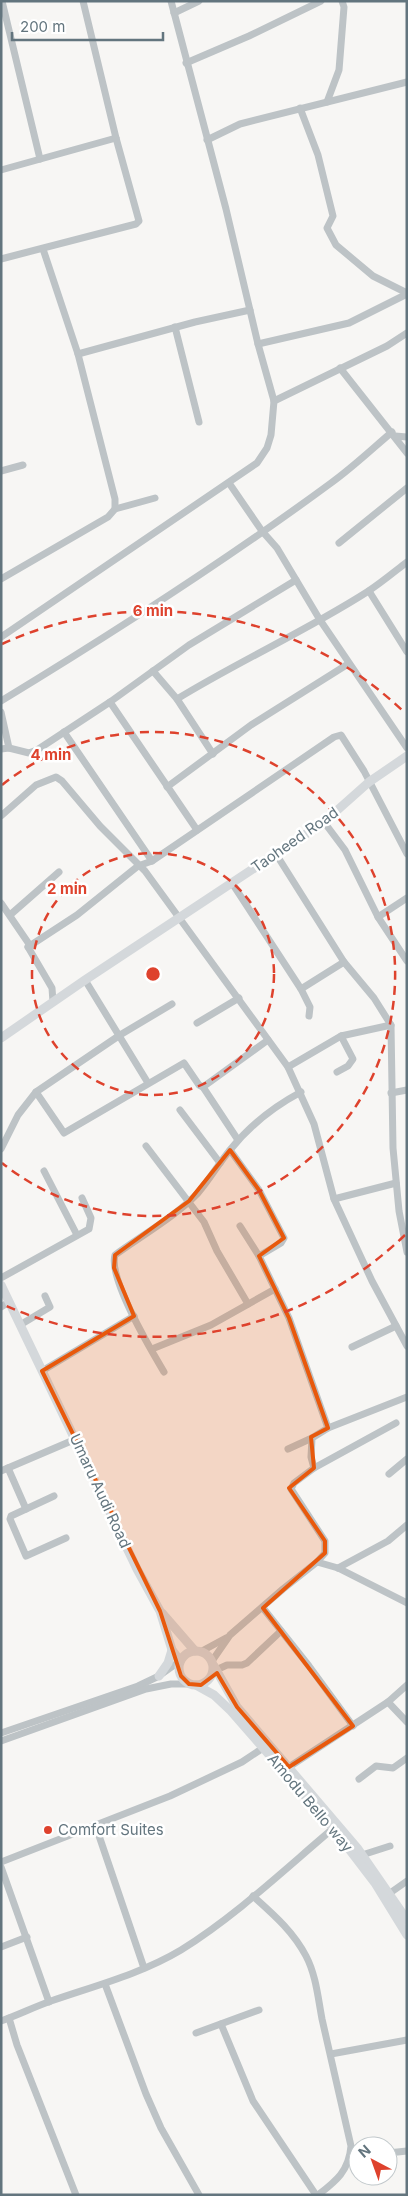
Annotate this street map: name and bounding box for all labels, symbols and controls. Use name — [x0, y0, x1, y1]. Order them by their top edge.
scale bar — [12, 10, 164, 42]
text: 200 m — [20, 17, 65, 36]
text: 6 min — [133, 601, 173, 620]
text: 4 min — [31, 745, 71, 764]
street label: Taoheed Road — [248, 803, 342, 877]
text: 2 min — [47, 879, 87, 898]
centre of rings — [144, 965, 162, 983]
street label: Umaru Audi Road — [66, 1431, 135, 1551]
street label: Amodu Bello way — [264, 1750, 357, 1856]
place label: Comfort Suites — [58, 1820, 164, 1839]
marker: Comfort Suites — [42, 1824, 54, 1836]
north arrow — [348, 2136, 398, 2186]
text: N — [355, 2141, 374, 2161]

